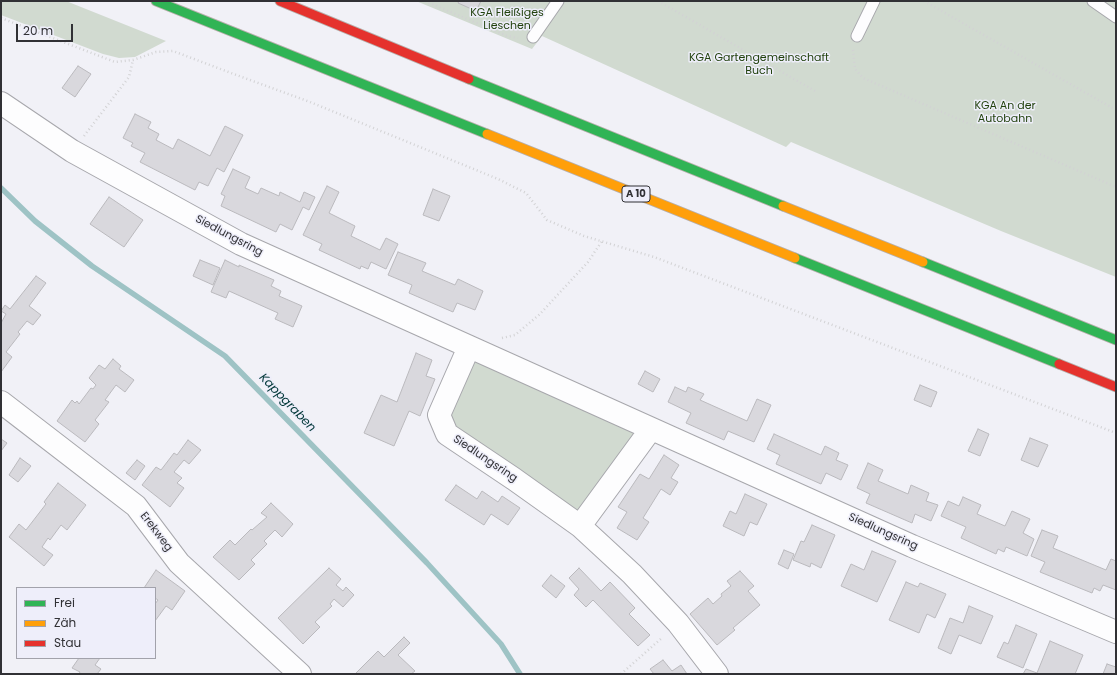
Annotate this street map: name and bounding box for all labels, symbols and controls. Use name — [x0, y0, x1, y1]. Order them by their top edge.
park label: KGA Fleißiges Lieschen — [470, 6, 544, 32]
scale bar — [18, 16, 75, 42]
text: 20 m — [23, 22, 53, 39]
park label: KGA Gartengemeinschaft Buch — [689, 51, 829, 77]
park label: KGA An der Autobahn — [974, 99, 1036, 125]
road number: A 10 — [622, 186, 650, 202]
street label: Siedlungsring — [193, 213, 265, 259]
water label: Kappgraben — [256, 371, 318, 435]
street label: Siedlungsring — [450, 433, 520, 485]
street label: Erekweg — [137, 510, 175, 554]
street label: Siedlungsring — [846, 511, 920, 553]
legend — [16, 587, 156, 659]
text: Frei — [54, 594, 75, 611]
text: Zäh — [54, 614, 76, 631]
text: Stau — [54, 634, 81, 651]

